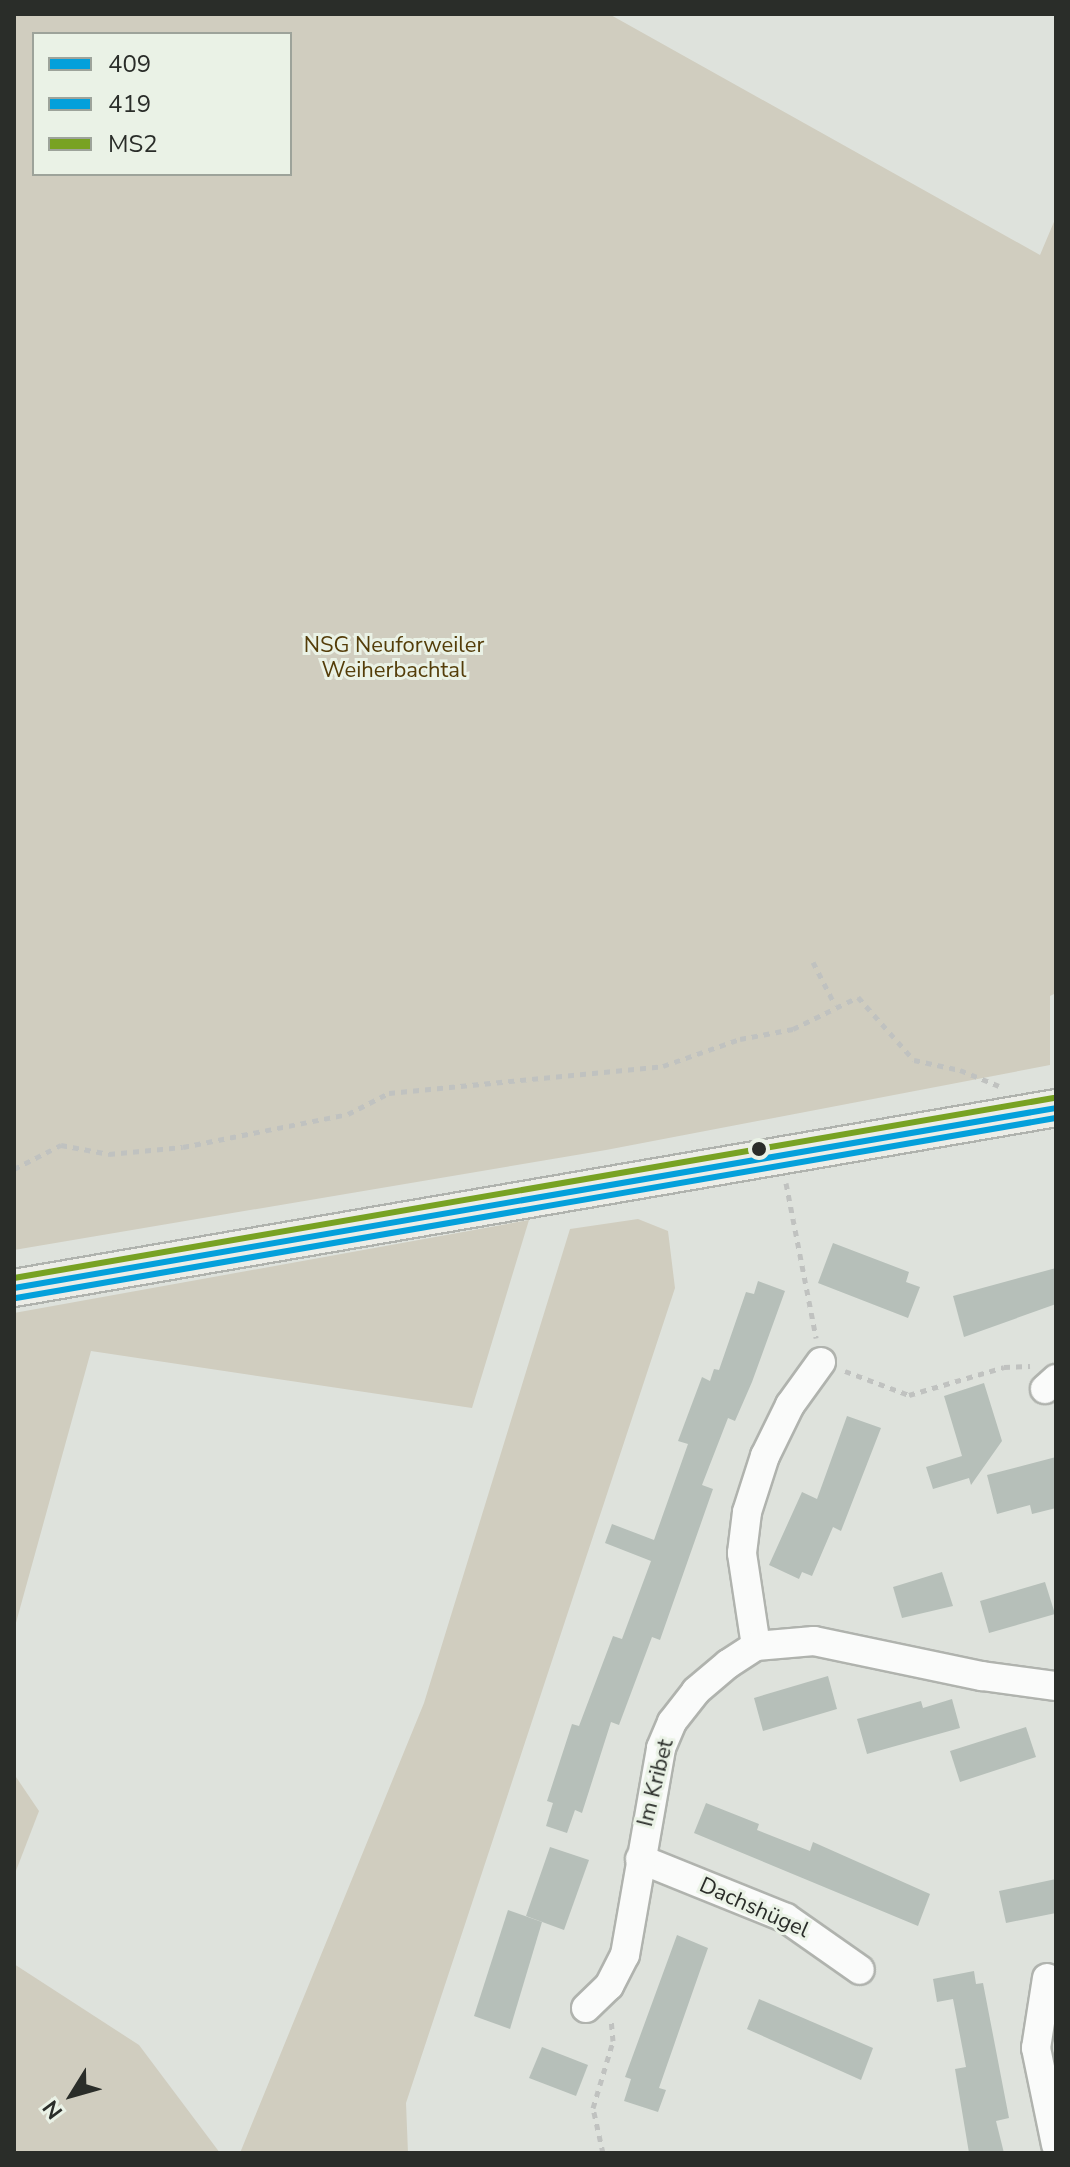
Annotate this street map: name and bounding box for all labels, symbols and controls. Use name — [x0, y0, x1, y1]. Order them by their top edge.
legend — [32, 32, 292, 176]
text: 409 — [108, 48, 151, 80]
text: 419 — [108, 88, 151, 120]
text: MS2 — [108, 128, 158, 160]
park label: NSG Neuforweiler Weiherbachtal — [304, 632, 484, 684]
unlabelled marker — [751, 1141, 767, 1157]
street label: Im Kribet — [632, 1737, 680, 1829]
street label: Dachshügel — [695, 1872, 813, 1944]
north arrow — [32, 2055, 112, 2135]
text: N — [36, 2094, 70, 2125]

